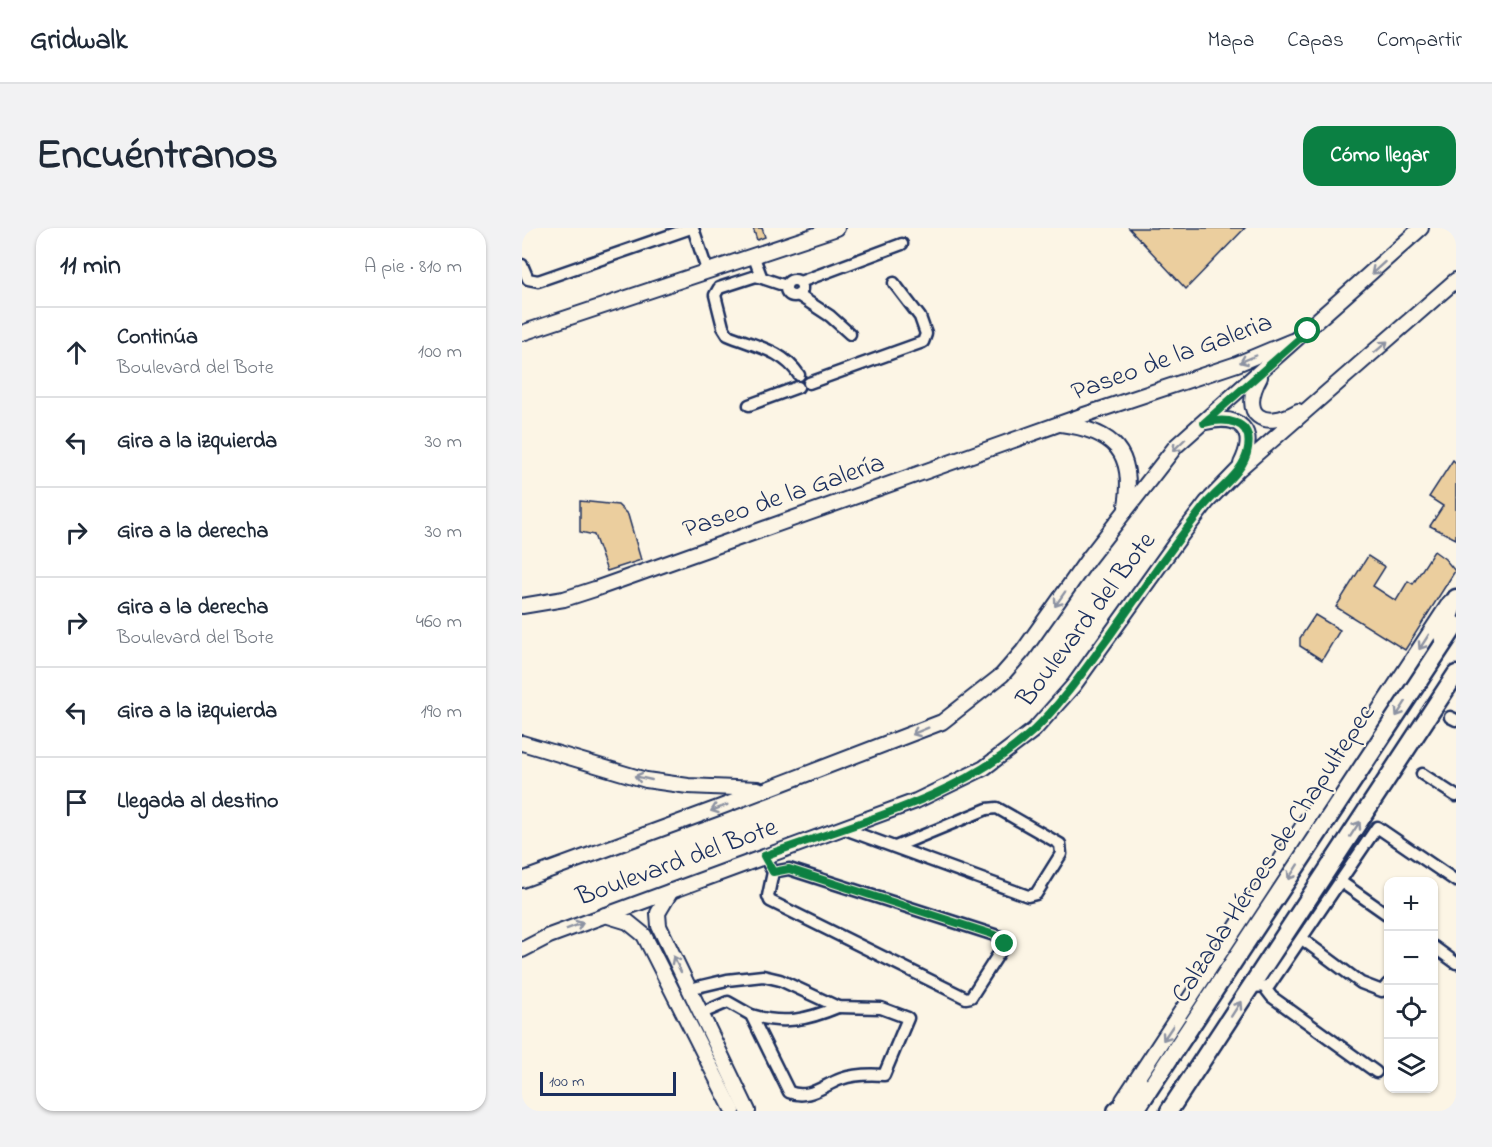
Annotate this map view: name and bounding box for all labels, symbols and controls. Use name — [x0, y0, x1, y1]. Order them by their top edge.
text: Gridwalk — [30, 21, 127, 62]
text: Mapa — [1207, 26, 1254, 56]
text: Capas — [1287, 26, 1344, 56]
text: Compartir — [1377, 26, 1462, 56]
text: Encuéntranos — [36, 126, 278, 187]
button: Cómo llegar — [1303, 126, 1456, 186]
text: 11 min — [60, 248, 121, 286]
text: A pie · 810 m — [364, 253, 462, 282]
one-way arrow — [1371, 260, 1386, 274]
street label: Paseo de la Galeria — [1066, 304, 1278, 412]
route start — [1294, 317, 1320, 343]
text: Continúa — [117, 322, 198, 354]
icon: ahead — [60, 336, 93, 369]
text: 100 m — [418, 338, 462, 367]
one-way arrow — [1373, 340, 1388, 354]
text: Boulevard del Bote — [117, 354, 274, 383]
one-way arrow — [1239, 354, 1258, 365]
icon: left — [60, 426, 93, 459]
text: Gira a la izquierda — [117, 426, 277, 458]
text: 30 m — [425, 428, 462, 457]
one-way arrow — [1171, 438, 1186, 452]
street label: Paseo de la Galería — [678, 444, 890, 550]
icon: right — [60, 516, 93, 549]
text: Gira a la derecha — [117, 516, 268, 548]
text: 30 m — [425, 518, 462, 547]
street label: Boulevard del Bote — [1007, 523, 1167, 717]
one-way arrow — [1054, 591, 1066, 607]
text: Gira a la derecha — [117, 592, 268, 624]
icon: right — [60, 606, 93, 639]
text: 460 m — [416, 608, 462, 637]
text: Boulevard del Bote — [117, 624, 274, 653]
one-way arrow — [1418, 633, 1430, 650]
icon: left — [60, 696, 93, 729]
text: Gira a la izquierda — [117, 696, 277, 728]
street label: Calzada Héroes de Chapultepec — [1162, 697, 1386, 1011]
text: 190 m — [420, 698, 462, 727]
one-way arrow — [1395, 700, 1407, 717]
one-way arrow — [912, 726, 930, 737]
one-way arrow — [633, 772, 652, 784]
icon: arrive — [60, 786, 93, 819]
text: Llegada al destino — [117, 786, 278, 818]
one-way arrow — [710, 803, 728, 814]
street label: Boulevard del Bote — [570, 808, 784, 918]
one-way arrow — [1349, 821, 1361, 838]
one-way arrow — [1287, 863, 1299, 879]
map controls — [1384, 877, 1438, 1093]
button: + — [1384, 877, 1438, 931]
one-way arrow — [566, 920, 584, 931]
route end — [991, 930, 1017, 956]
button: − — [1384, 931, 1438, 985]
one-way arrow — [670, 956, 682, 974]
button: locate — [1384, 985, 1438, 1039]
one-way arrow — [1230, 1002, 1242, 1018]
one-way arrow — [1161, 1025, 1174, 1042]
button: layers — [1384, 1039, 1438, 1093]
scale bar — [540, 1069, 676, 1096]
text: 100 m — [549, 1070, 584, 1094]

